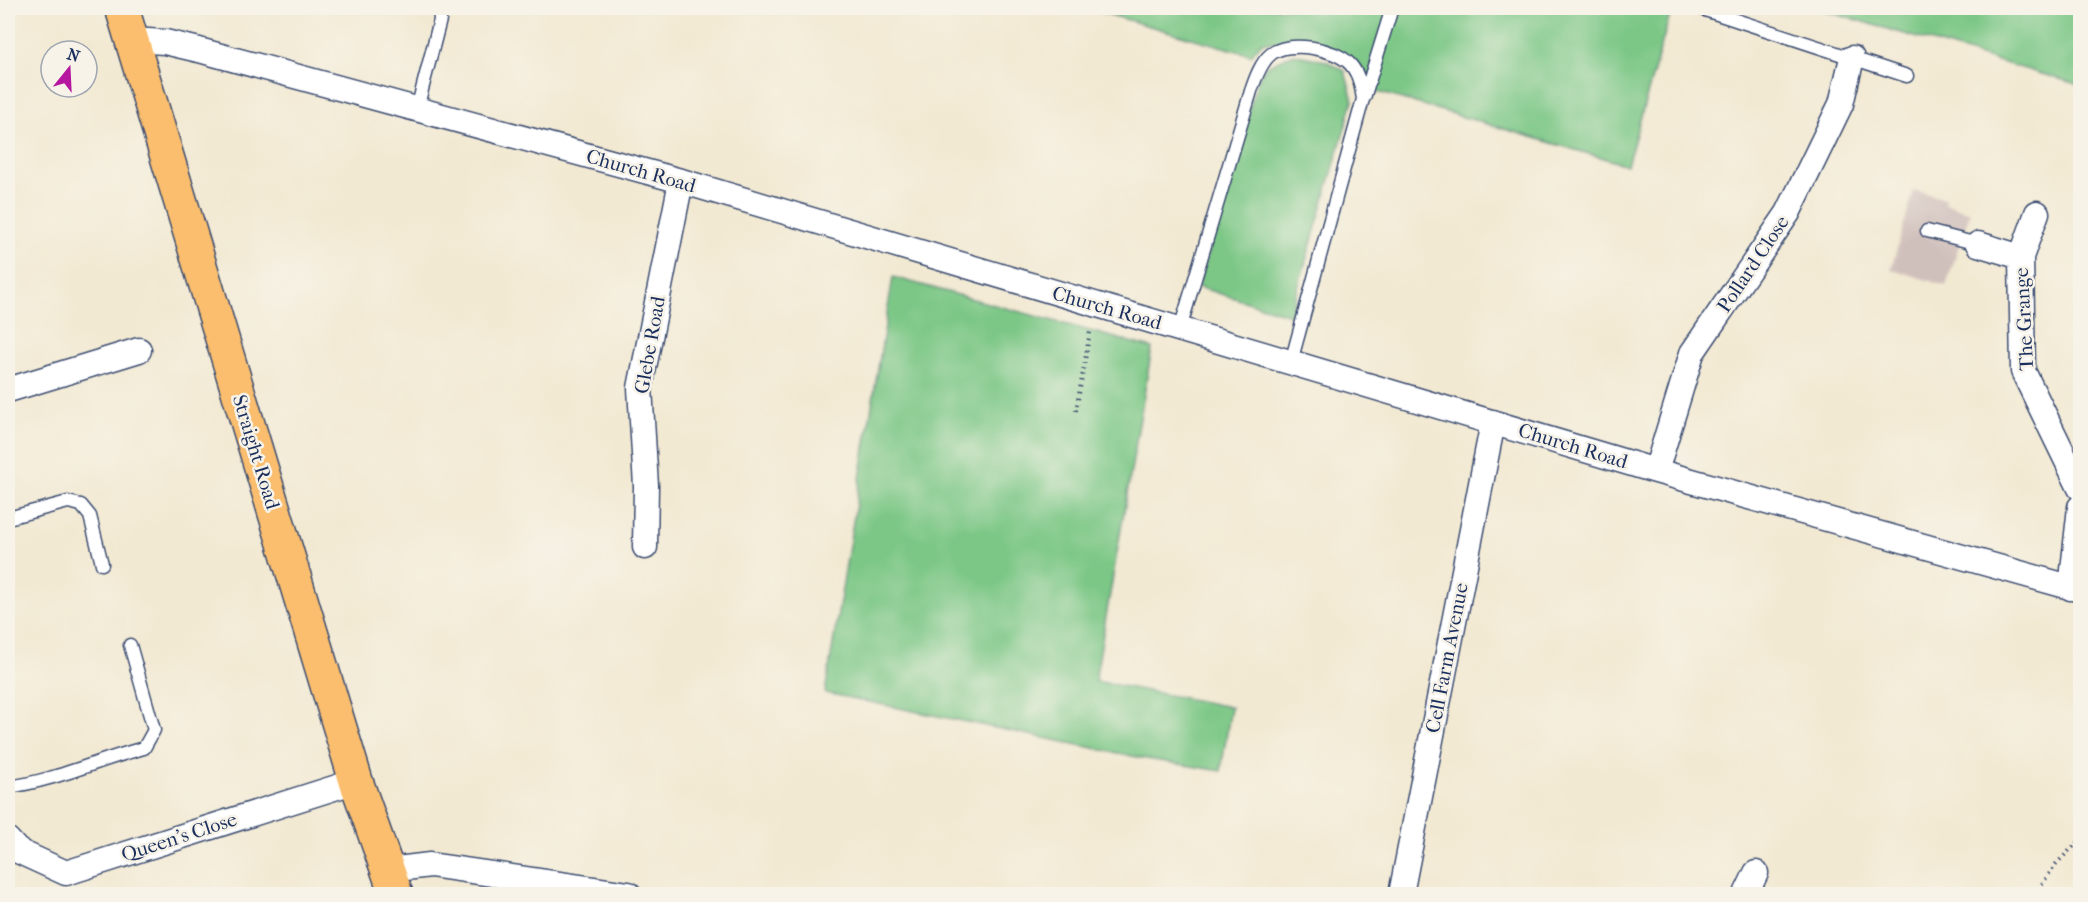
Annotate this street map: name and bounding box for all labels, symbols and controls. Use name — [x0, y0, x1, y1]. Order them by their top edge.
north arrow — [39, 39, 99, 99]
text: N — [65, 44, 83, 66]
street label: Church Road — [584, 144, 700, 198]
street label: Pollard Close — [1712, 211, 1794, 317]
street label: The Grange — [2010, 267, 2038, 371]
street label: Church Road — [1050, 281, 1166, 335]
street label: Glebe Road — [630, 293, 670, 396]
street label: Straight Road — [228, 392, 285, 513]
street label: Church Road — [1516, 418, 1631, 474]
street label: Cell Farm Avenue — [1421, 581, 1473, 735]
street label: Queen's Close — [118, 807, 240, 866]

